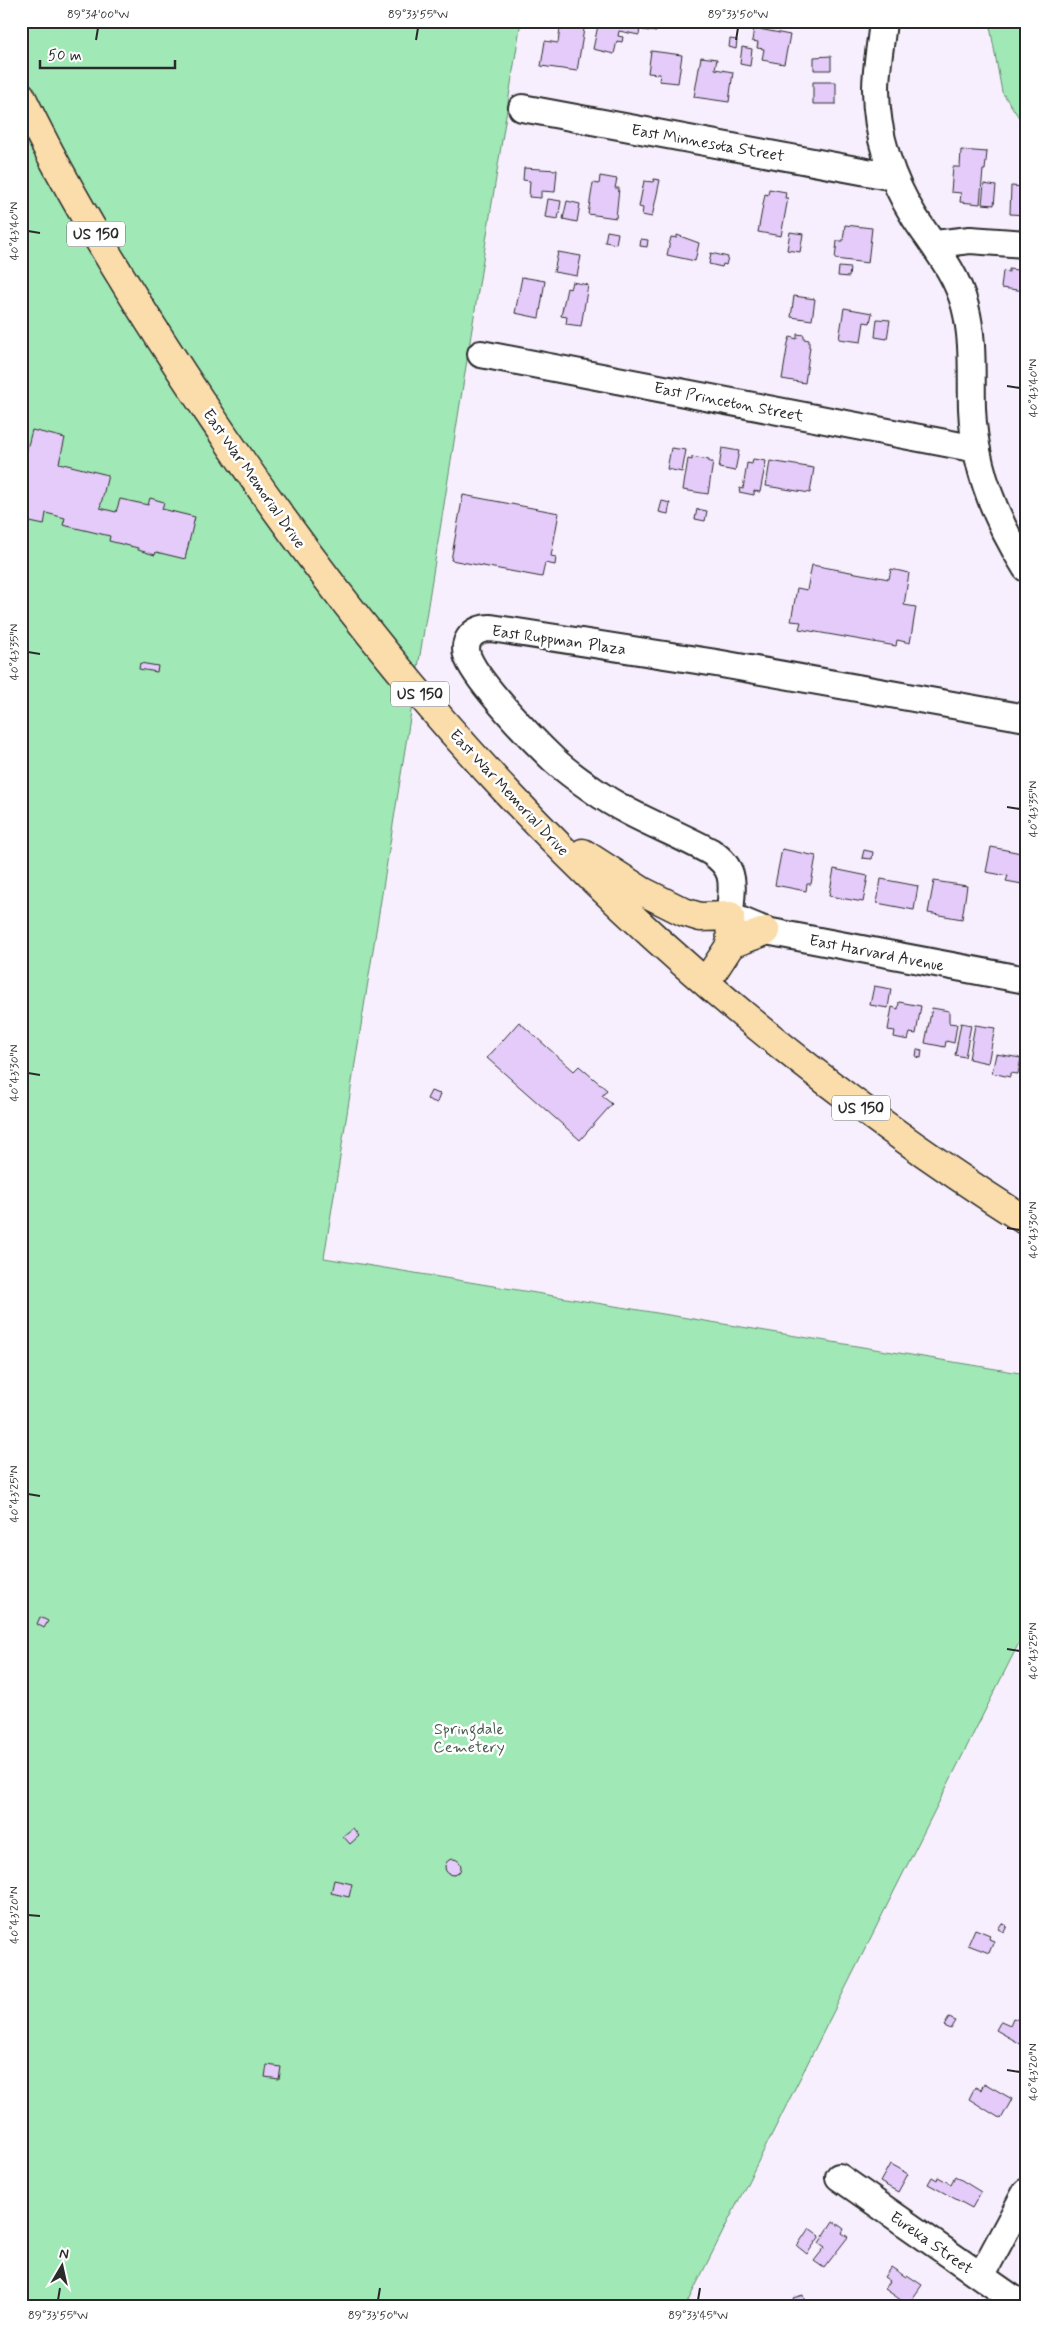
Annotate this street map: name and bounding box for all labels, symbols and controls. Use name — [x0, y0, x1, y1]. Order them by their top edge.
text: 89°34'00"W — [67, 7, 129, 23]
text: 89°33'55"W — [388, 7, 448, 23]
text: 89°33'50"W — [708, 7, 768, 23]
scale bar — [40, 38, 175, 70]
text: 50 m — [48, 46, 82, 66]
street label: East Minnesota Street — [629, 120, 787, 167]
text: 40°43'40"N — [7, 202, 23, 260]
road number: US 150 — [67, 222, 125, 246]
text: 40°43'40"N — [1026, 359, 1042, 417]
street label: East Princeton Street — [652, 378, 806, 427]
street label: East War Memorial Drive — [198, 405, 310, 553]
street label: East Ruppman Plaza — [490, 621, 627, 660]
text: 40°43'35"N — [7, 624, 23, 680]
road number: US 150 — [391, 682, 449, 706]
street label: East War Memorial Drive — [445, 725, 573, 861]
text: 40°43'35"N — [1026, 781, 1042, 837]
street label: East Harvard Avenue — [807, 930, 947, 977]
text: 40°43'30"N — [7, 1044, 23, 1102]
road number: US 150 — [832, 1096, 890, 1120]
text: 40°43'30"N — [1026, 1201, 1042, 1259]
text: 40°43'25"N — [7, 1465, 23, 1523]
text: 40°43'25"N — [1026, 1622, 1042, 1680]
park label: Springdale Cemetery — [433, 1719, 505, 1758]
text: 40°43'20"N — [7, 1886, 23, 1944]
text: 40°43'20"N — [1026, 2043, 1042, 2101]
street label: Eureka Street — [885, 2207, 977, 2280]
north arrow — [38, 2240, 88, 2290]
text: N — [58, 2245, 70, 2264]
text: 89°33'55"W — [28, 2308, 88, 2324]
text: 89°33'50"W — [348, 2308, 408, 2324]
text: 89°33'45"W — [668, 2308, 728, 2324]

